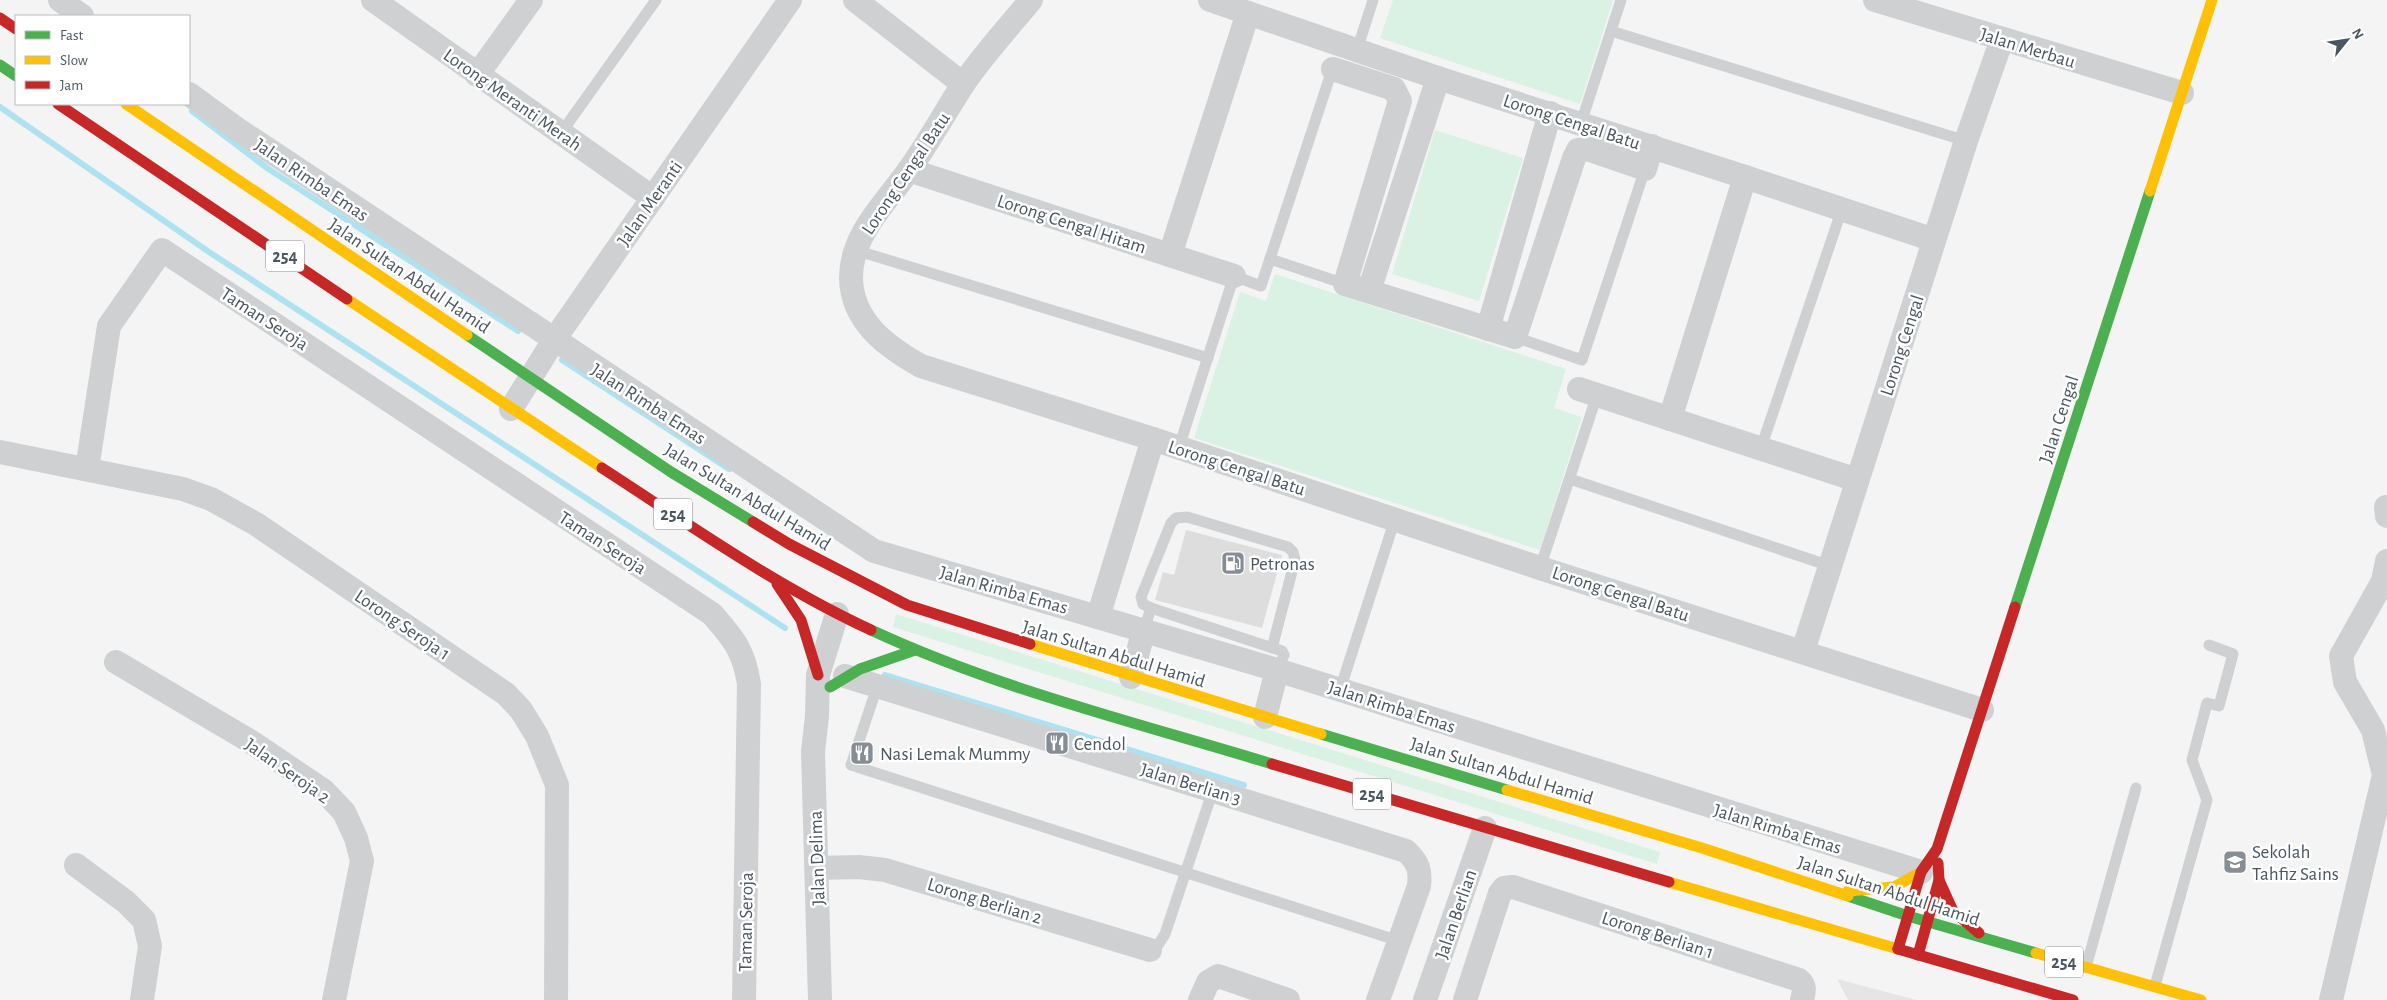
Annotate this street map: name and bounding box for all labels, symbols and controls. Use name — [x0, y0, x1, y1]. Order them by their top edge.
legend — [15, 15, 190, 105]
north arrow — [2322, 15, 2372, 65]
street label: Jalan Merbau — [1978, 25, 2078, 72]
text: N — [2349, 26, 2366, 42]
text: Fast — [60, 28, 84, 43]
street label: Lorong Meranti Merah — [440, 45, 585, 155]
text: Slow — [60, 53, 88, 68]
text: Jam — [60, 78, 83, 93]
street label: Lorong Cengal Batu — [1501, 91, 1643, 154]
street label: Lorong Cengal Batu — [858, 109, 954, 238]
street label: Jalan Rimba Emas — [251, 135, 371, 225]
street label: Jalan Meranti — [614, 158, 686, 250]
street label: Lorong Cengal Hitam — [995, 191, 1148, 257]
street label: Jalan Sultan Abdul Hamid — [325, 215, 494, 337]
road number: 254 — [266, 240, 304, 272]
street label: Taman Seroja — [217, 284, 311, 355]
street label: Lorong Cengal — [1877, 293, 1928, 398]
street label: Jalan Rimba Emas — [587, 360, 709, 448]
street label: Jalan Cengal — [2036, 373, 2083, 466]
street label: Lorong Cengal Batu — [1166, 437, 1308, 500]
street label: Jalan Sultan Abdul Hamid — [661, 440, 834, 555]
road number: 254 — [654, 498, 692, 530]
street label: Taman Seroja — [555, 508, 649, 579]
fuel station icon: Petronas — [1220, 550, 1246, 576]
place label: Petronas — [1250, 555, 1315, 574]
street label: Jalan Rimba Emas — [937, 563, 1070, 618]
street label: Lorong Cengal Batu — [1550, 563, 1692, 626]
street label: Lorong Seroja 1 — [351, 586, 453, 664]
street label: Jalan Sultan Abdul Hamid — [1020, 618, 1208, 691]
street label: Jalan Rimba Emas — [1326, 678, 1457, 737]
restaurant icon: Cendol — [1044, 730, 1070, 756]
street label: Jalan Seroja 2 — [241, 735, 333, 808]
place label: Cendol — [1074, 735, 1126, 754]
street label: Jalan Sultan Abdul Hamid — [1408, 735, 1596, 808]
restaurant icon: Nasi Lemak Mummy — [849, 740, 875, 766]
place label: Nasi Lemak Mummy — [880, 745, 1030, 764]
street label: Jalan Berlian 3 — [1138, 760, 1243, 809]
road number: 254 — [1353, 779, 1391, 810]
street label: Jalan Rimba Emas — [1711, 801, 1844, 858]
street label: Jalan Delima — [806, 810, 829, 906]
place label: Sekolah Tahfiz Sains — [2252, 843, 2339, 884]
school or university icon: Sekolah Tahfiz Sains — [2222, 849, 2248, 875]
street label: Jalan Sultan Abdul Hamid — [1795, 853, 1982, 930]
street label: Jalan Berlian — [1432, 867, 1481, 962]
street label: Taman Seroja — [736, 872, 757, 972]
street label: Lorong Berlian 2 — [925, 875, 1044, 928]
street label: Lorong Berlian 1 — [1599, 908, 1716, 962]
road number: 254 — [2045, 946, 2083, 978]

